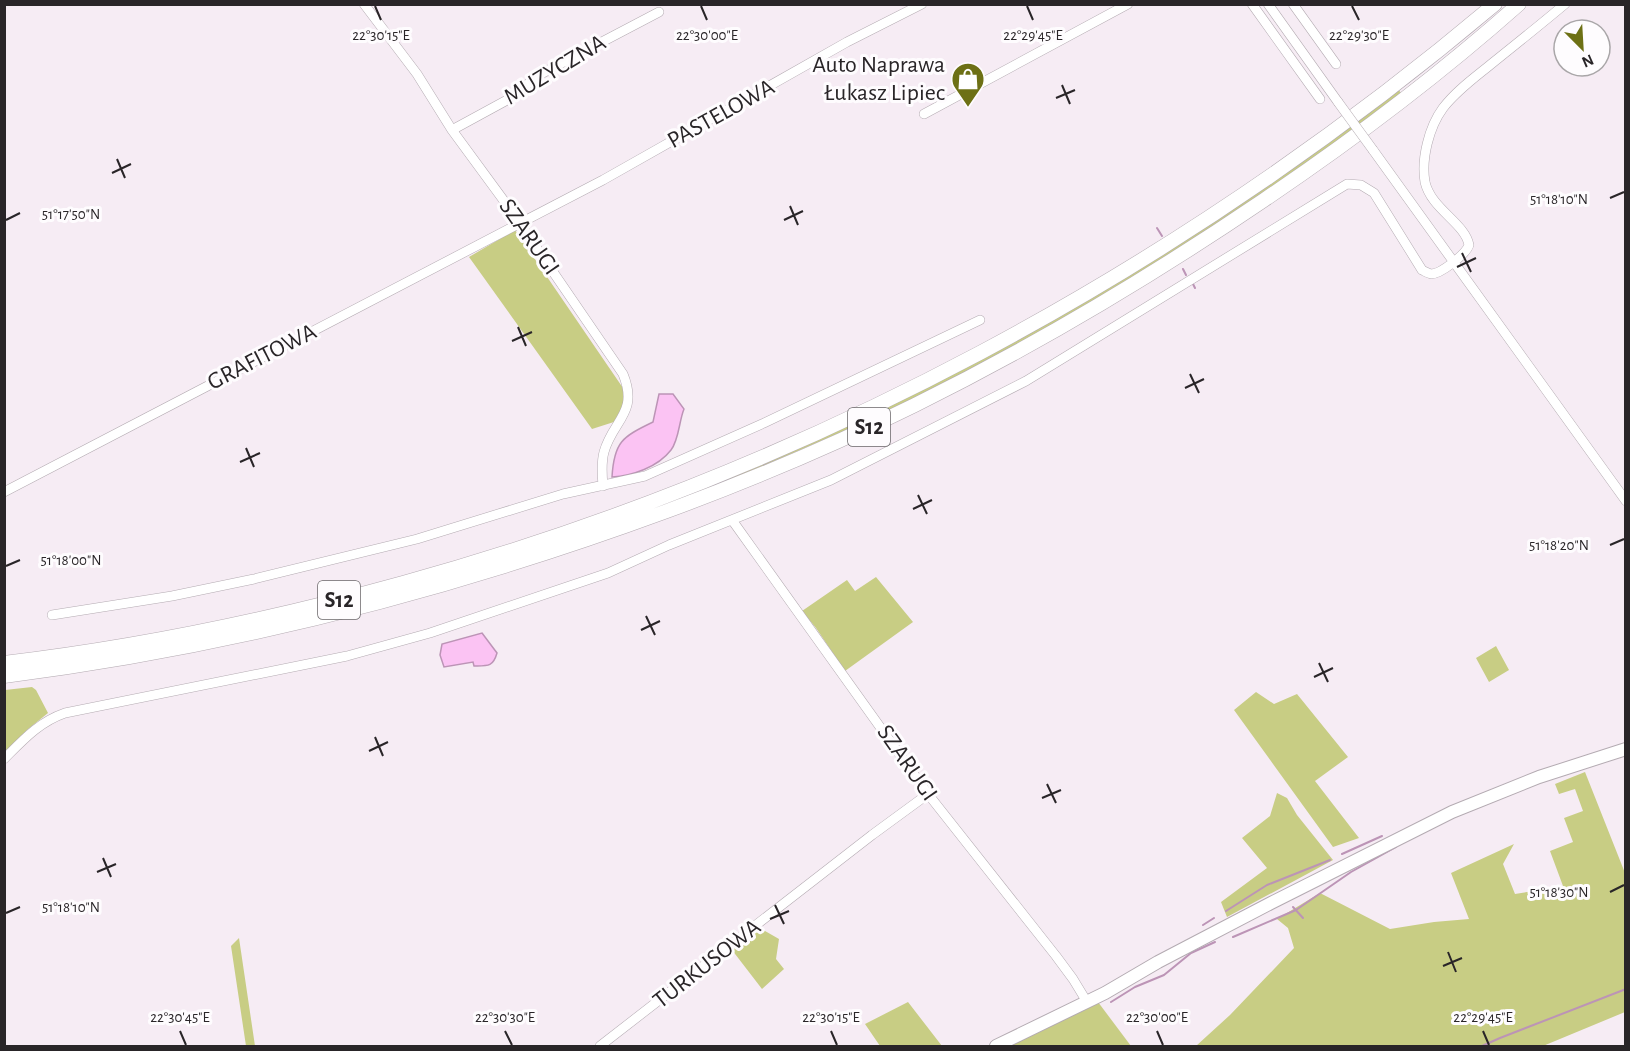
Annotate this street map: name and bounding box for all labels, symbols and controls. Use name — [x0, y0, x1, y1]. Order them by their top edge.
north arrow — [1552, 18, 1612, 78]
text: 22°30'15"E — [352, 28, 410, 43]
text: 22°30'00"E — [676, 28, 738, 43]
text: 22°29'45"E — [1003, 28, 1063, 43]
text: 22°29'30"E — [1329, 28, 1389, 43]
street label: MUZYCZNA — [500, 30, 610, 110]
text: N — [1579, 51, 1596, 70]
place label: Auto Naprawa Łukasz Lipiec — [812, 53, 945, 105]
shop icon: Auto Naprawa Łukasz Lipiec — [950, 61, 986, 108]
street label: PASTELOWA — [663, 75, 779, 153]
text: 51°18'10"N — [1530, 192, 1588, 207]
street label: SZARUGI — [494, 195, 564, 279]
text: 51°17'50"N — [42, 207, 100, 222]
street label: GRAFITOWA — [204, 319, 320, 395]
road number: S12 — [848, 408, 890, 446]
text: 51°18'20"N — [1529, 538, 1589, 553]
text: 51°18'00"N — [41, 553, 101, 568]
road number: S12 — [318, 581, 360, 619]
street label: SZARUGI — [872, 721, 942, 805]
text: 51°18'30"N — [1529, 885, 1589, 900]
text: 51°18'10"N — [42, 900, 100, 915]
street label: TURKUSOWA — [649, 915, 765, 1013]
text: 22°30'45"E — [150, 1010, 210, 1025]
text: 22°30'30"E — [475, 1010, 535, 1025]
text: 22°30'15"E — [802, 1010, 860, 1025]
text: 22°30'00"E — [1126, 1010, 1188, 1025]
text: 22°29'45"E — [1453, 1010, 1513, 1025]

